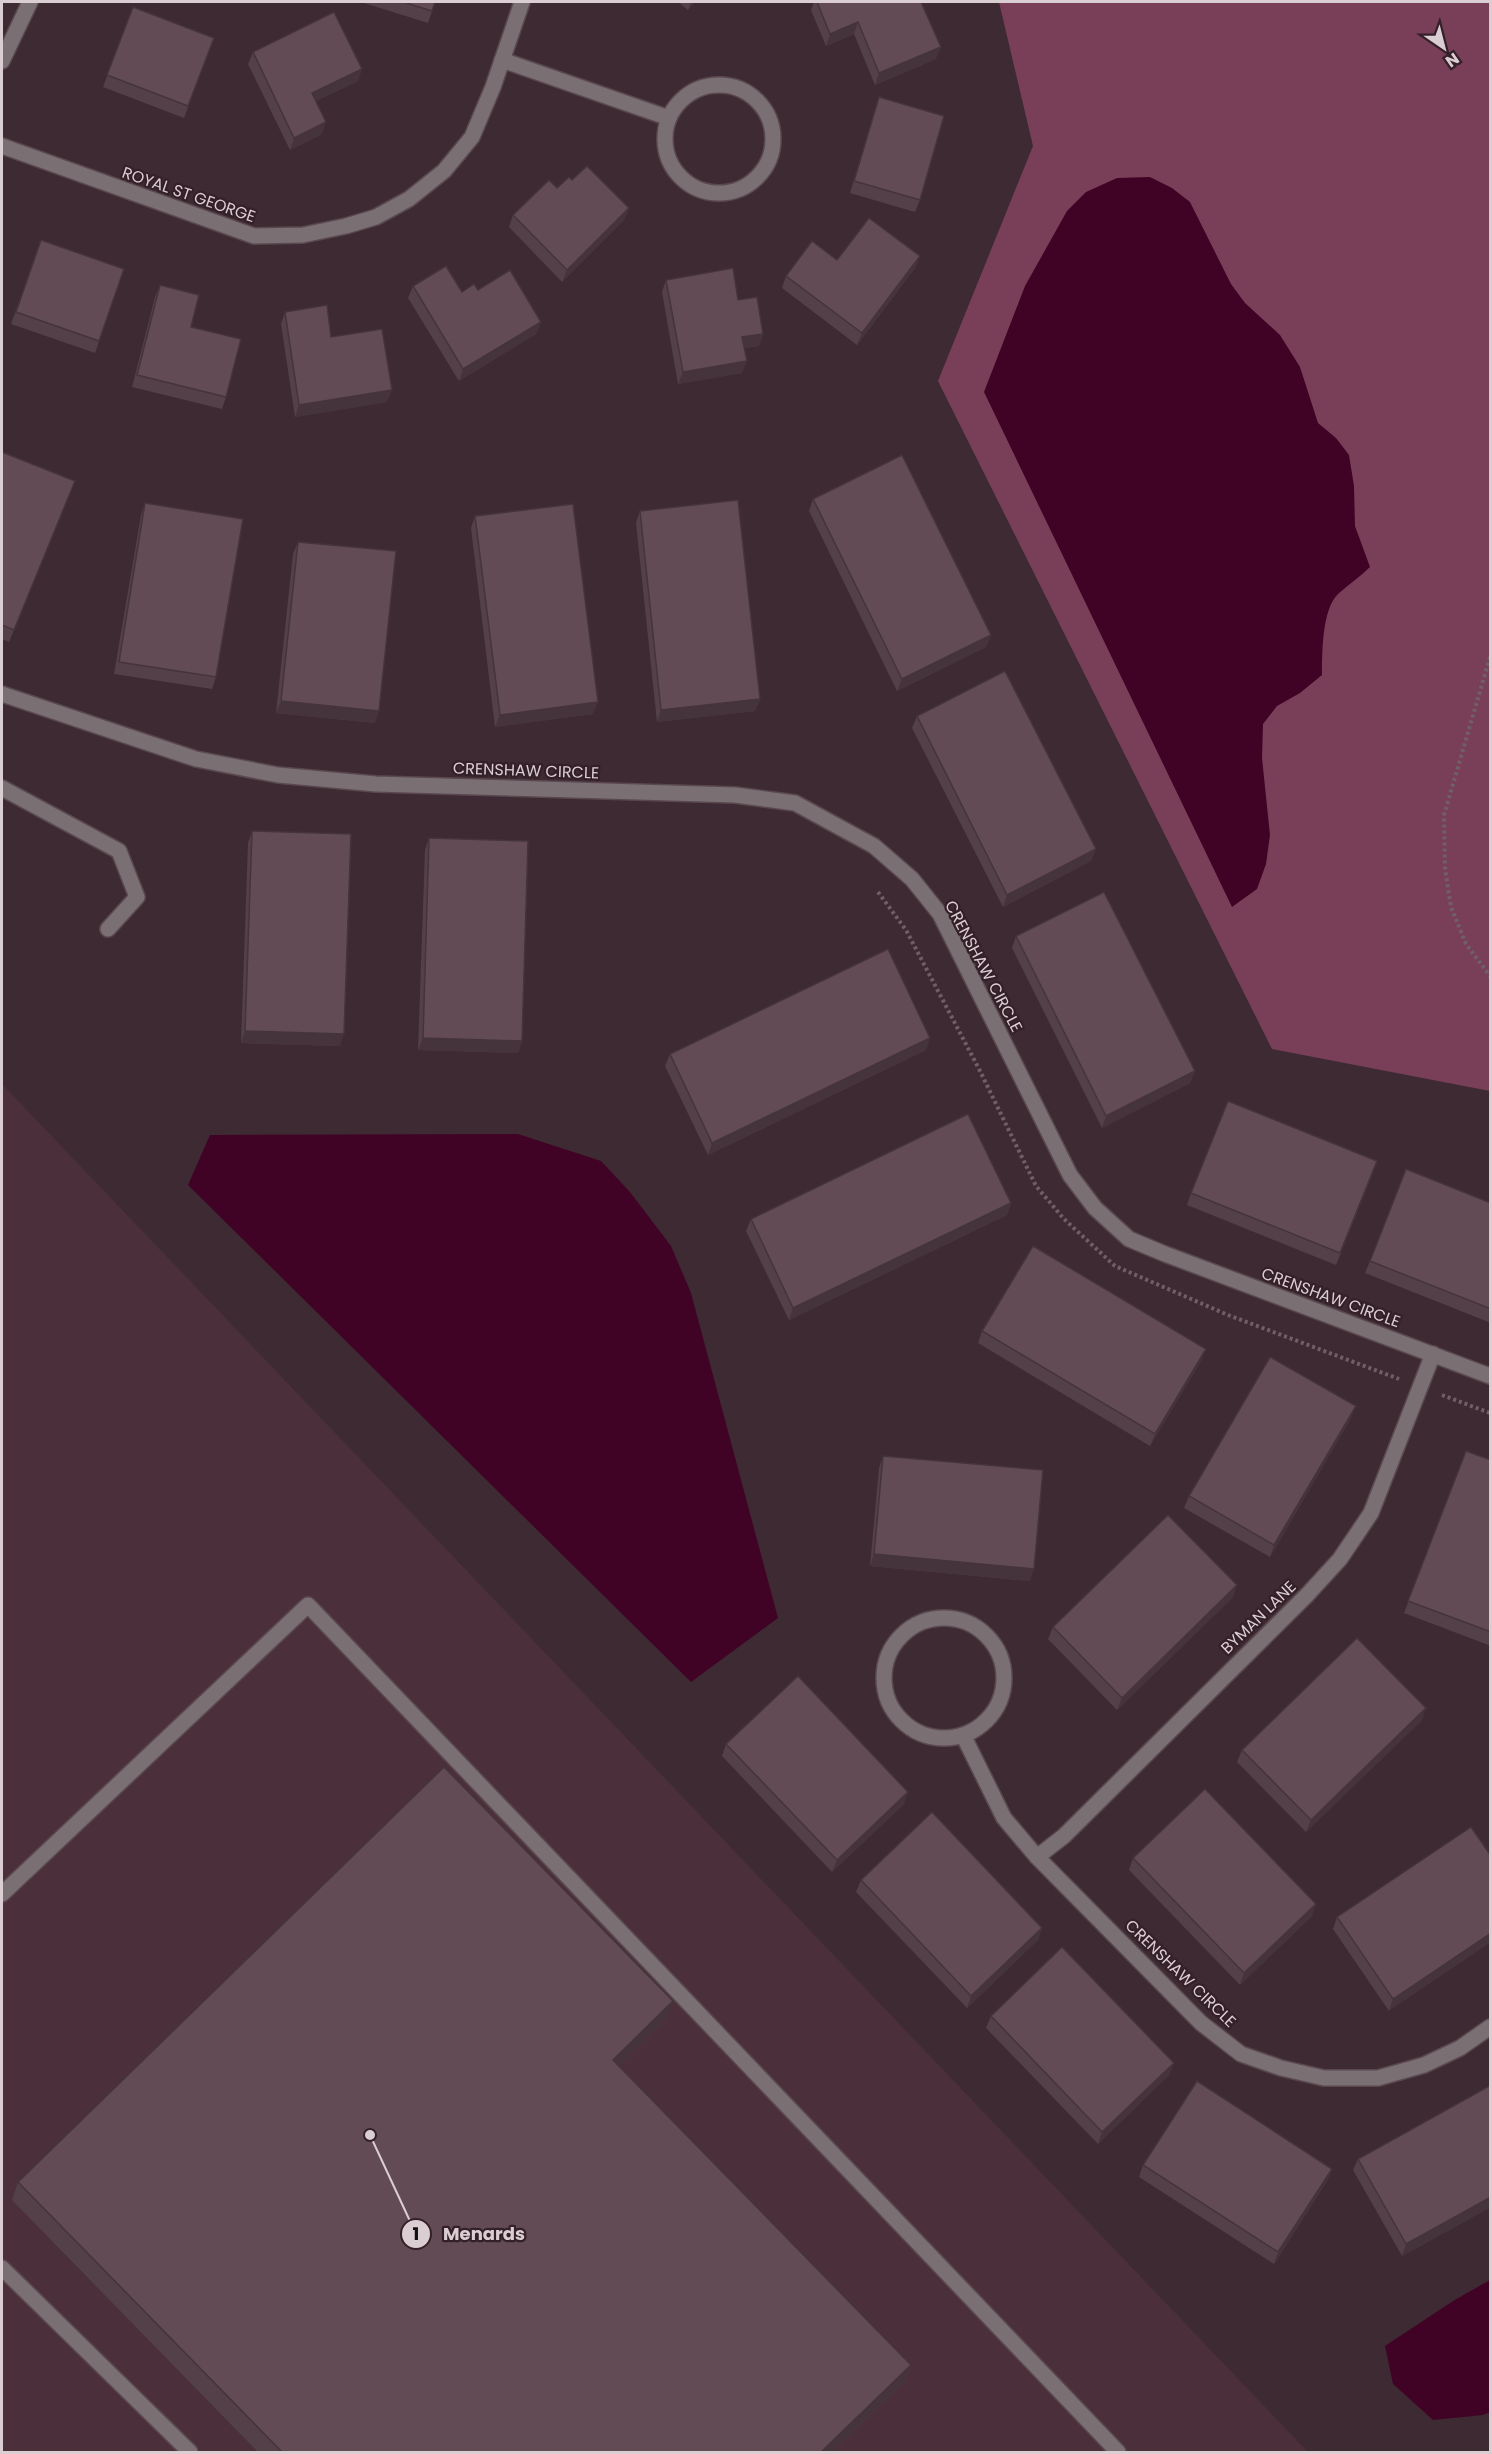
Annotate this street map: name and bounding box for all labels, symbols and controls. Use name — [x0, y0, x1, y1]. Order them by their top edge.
north arrow — [1414, 18, 1474, 78]
text: N — [1441, 47, 1464, 73]
street label: ROYAL ST GEORGE — [119, 161, 259, 228]
street label: CRENSHAW CIRCLE — [453, 756, 599, 785]
street label: CRENSHAW CIRCLE — [939, 896, 1028, 1036]
street label: CRENSHAW CIRCLE — [1258, 1262, 1403, 1333]
street label: BYMAN LANE — [1216, 1576, 1301, 1659]
street label: CRENSHAW CIRCLE — [1120, 1914, 1241, 2032]
callout: Menards — [401, 2216, 537, 2252]
text: 1 — [413, 2221, 419, 2246]
text: Menards — [443, 2221, 525, 2246]

